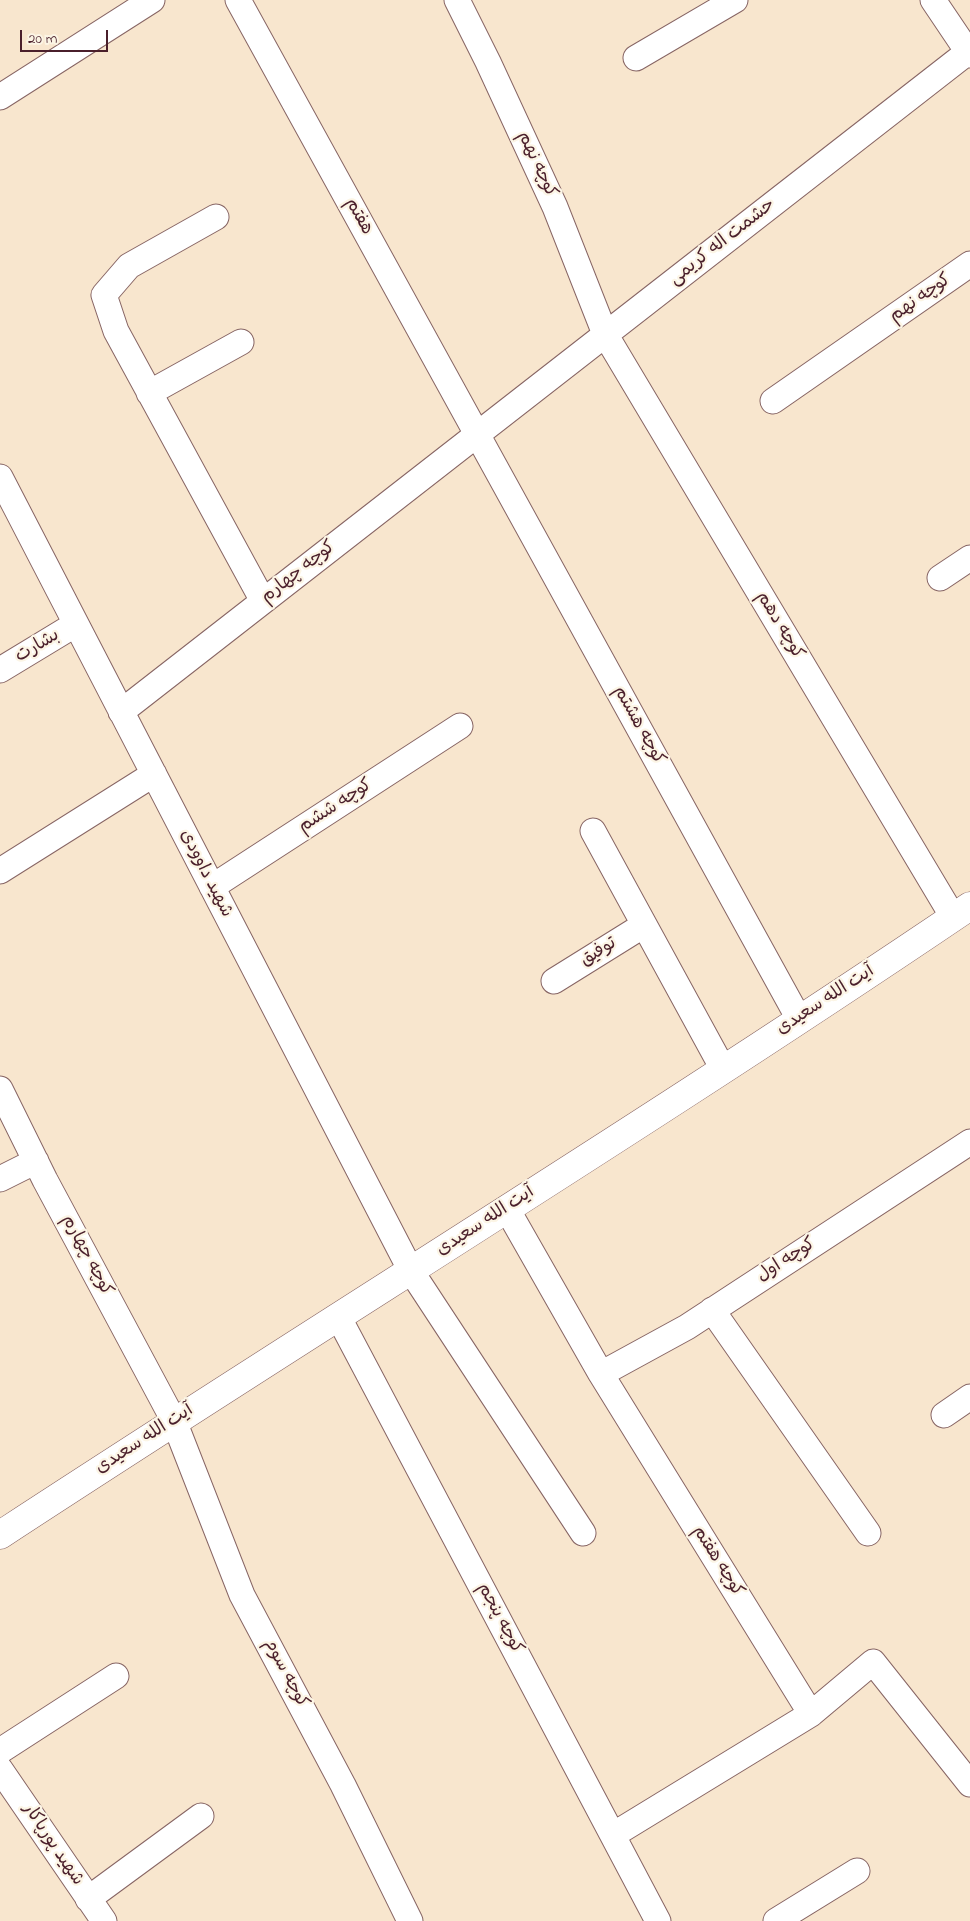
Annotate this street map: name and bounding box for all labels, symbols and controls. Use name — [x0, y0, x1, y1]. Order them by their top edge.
scale bar — [22, 20, 110, 52]
text: 20 m — [28, 28, 57, 50]
street label: کوچه نهم — [511, 128, 561, 202]
street label: هفتم — [339, 195, 377, 239]
street label: حشمت اله کریمی — [666, 195, 780, 291]
street label: کوچه نهم — [886, 270, 956, 328]
street label: کوچه چهارم — [257, 537, 341, 609]
street label: کوچه دهم — [750, 588, 808, 664]
street label: بشارت — [12, 625, 64, 669]
street label: کوچه هشتم — [608, 683, 668, 769]
street label: کوچه ششم — [295, 775, 377, 839]
street label: شهید داوودی — [174, 827, 236, 921]
street label: توفیق — [577, 934, 621, 972]
street label: آیت الله سعیدی — [773, 961, 879, 1041]
street label: آیت الله سعیدی — [433, 1182, 539, 1262]
street label: کوچه چهارم — [56, 1212, 116, 1300]
street label: کوچه اول — [753, 1234, 821, 1288]
street label: آیت الله سعیدی — [92, 1400, 198, 1480]
street label: کوچه هفتم — [687, 1522, 747, 1602]
street label: کوچه پنجم — [471, 1580, 527, 1658]
street label: کوچه سوم — [258, 1636, 312, 1712]
street label: شهید پورپاکار — [16, 1800, 88, 1890]

